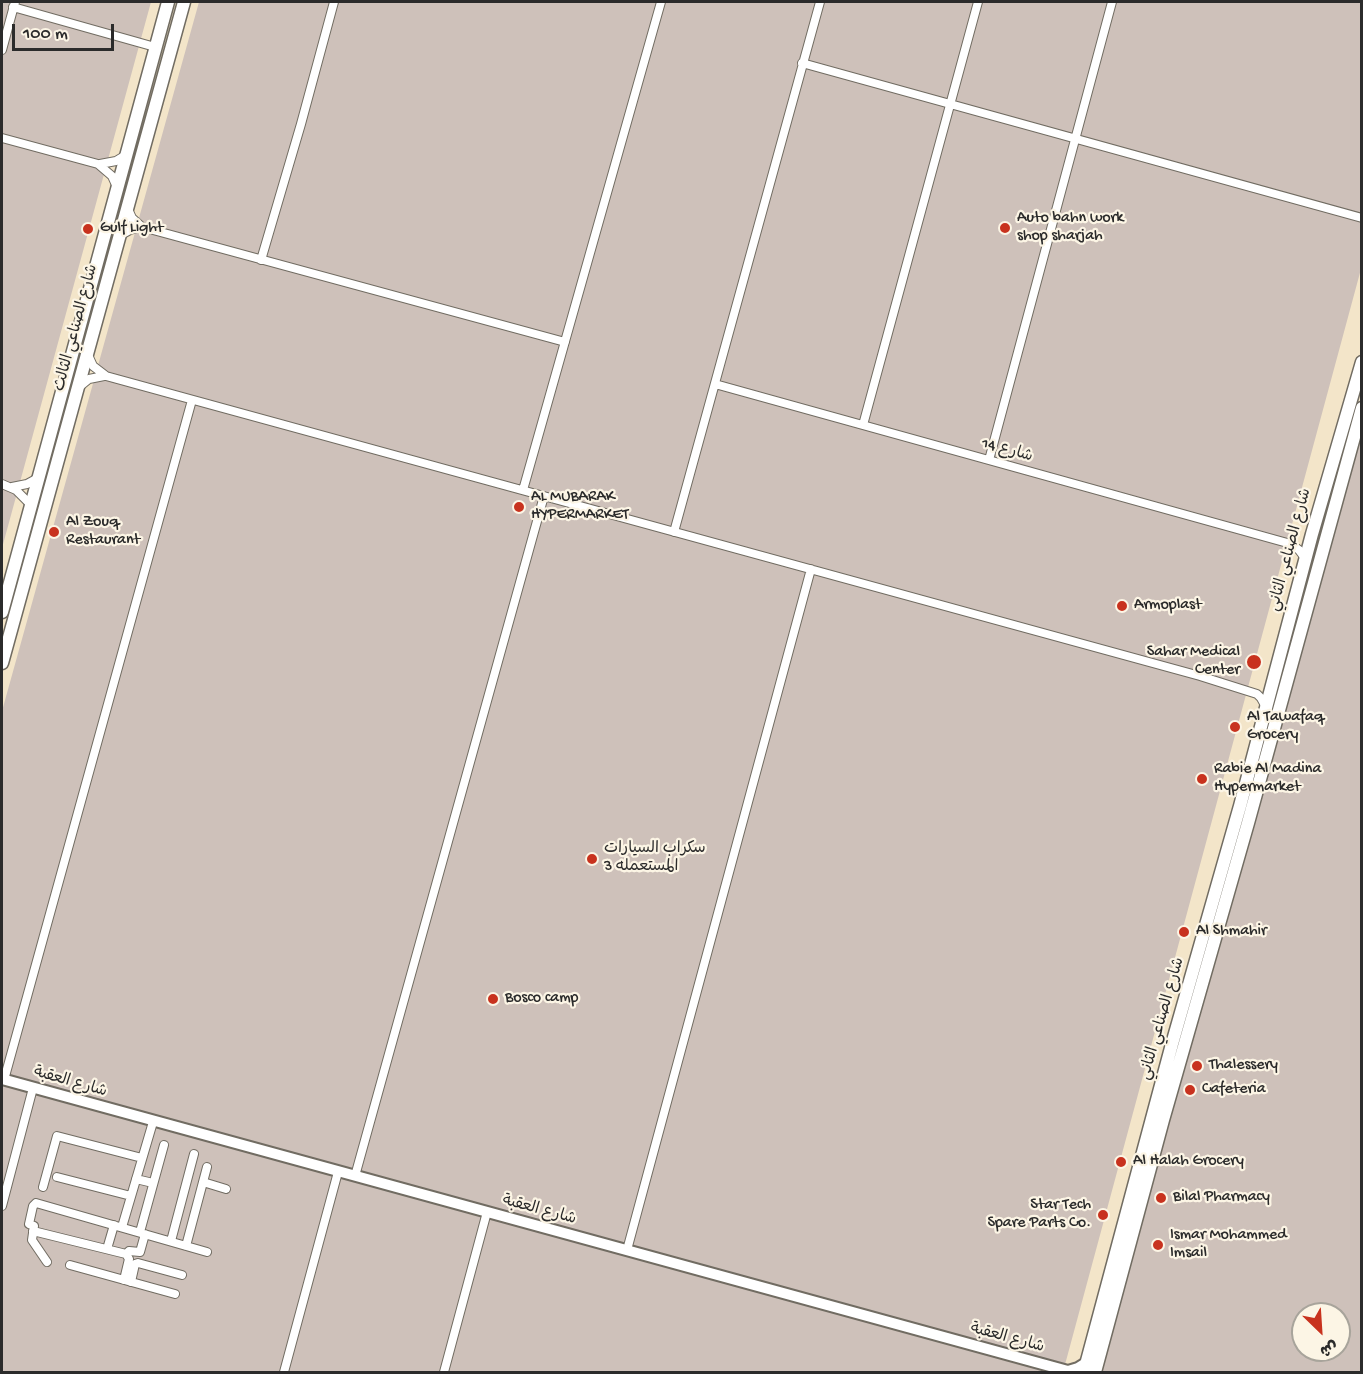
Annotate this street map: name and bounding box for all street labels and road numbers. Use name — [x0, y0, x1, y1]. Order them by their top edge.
street label: شارع الصناعي الثالث — [51, 263, 103, 393]
street label: شارع 14 — [979, 435, 1035, 467]
street label: شارع الصناعي الثاني — [1265, 486, 1317, 614]
street label: شارع الصناعي الثاني — [1136, 955, 1190, 1083]
street label: شارع العقبة — [31, 1063, 109, 1103]
street label: شارع العقبة — [500, 1192, 578, 1230]
street label: شارع العقبة — [968, 1320, 1046, 1358]

